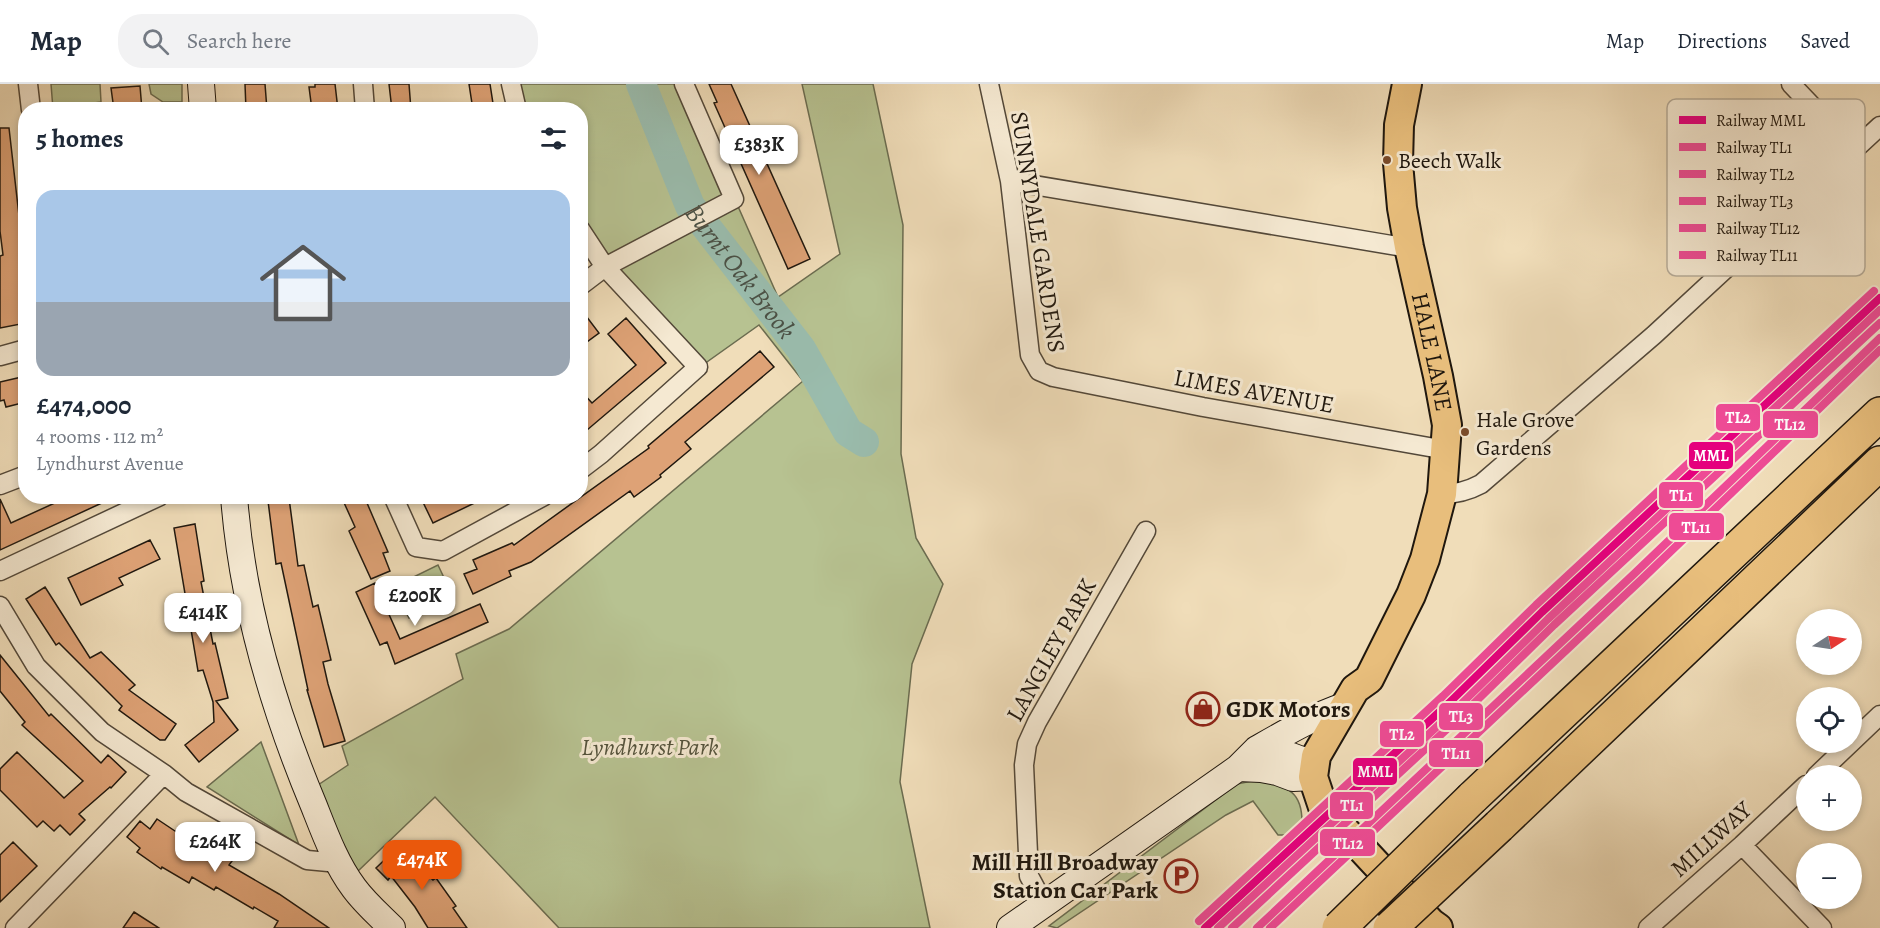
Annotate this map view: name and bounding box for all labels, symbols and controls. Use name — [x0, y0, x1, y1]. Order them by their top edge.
search box — [118, 14, 538, 68]
text: Map — [30, 22, 82, 60]
icon: search — [139, 25, 172, 58]
text: Search here — [187, 26, 291, 56]
text: Map — [1606, 27, 1644, 55]
text: Directions — [1677, 27, 1767, 55]
text: Saved — [1800, 27, 1850, 55]
legend — [1667, 99, 1865, 276]
street label: SUNNYDALE GARDENS — [1003, 109, 1073, 355]
text: Railway MML — [1716, 110, 1806, 132]
text: 5 homes — [36, 121, 124, 156]
icon: filters — [537, 122, 570, 155]
pin: £383K — [717, 125, 801, 176]
text: £383K — [734, 131, 784, 158]
text: Railway TL1 — [1716, 137, 1793, 159]
place label: Beech Walk — [1398, 146, 1501, 176]
marker: Beech Walk — [1381, 154, 1393, 166]
text: Railway TL2 — [1716, 164, 1795, 186]
text: Railway TL3 — [1716, 191, 1793, 213]
water label: Burnt Oak Brook — [677, 197, 804, 346]
text: Railway TL12 — [1716, 218, 1800, 240]
icon: home — [249, 229, 357, 337]
text: Railway TL11 — [1716, 245, 1798, 267]
street label: HALE LANE — [1404, 289, 1460, 414]
street label: LIMES AVENUE — [1171, 361, 1337, 421]
text: £474,000 — [36, 388, 131, 423]
line badge: TL2 — [1715, 403, 1761, 432]
place label: Hale Grove Gardens — [1476, 405, 1574, 463]
text: TL2 — [1725, 407, 1751, 429]
line badge: TL12 — [1762, 410, 1819, 439]
text: TL12 — [1774, 414, 1806, 436]
text: 4 rooms · 112 m² — [36, 423, 163, 450]
marker: Hale Grove Gardens — [1459, 426, 1471, 438]
line badge: MML — [1688, 441, 1734, 470]
text: MML — [1693, 445, 1729, 467]
text: Lyndhurst Avenue — [36, 450, 184, 477]
line badge: TL1 — [1658, 481, 1704, 509]
text: TL1 — [1669, 485, 1693, 507]
line badge: TL11 — [1668, 512, 1725, 541]
text: TL11 — [1681, 517, 1711, 539]
street label: LANGLEY PARK — [998, 573, 1104, 727]
pin: £200K — [373, 576, 457, 627]
text: £200K — [388, 582, 442, 609]
pin: £414K — [161, 593, 245, 644]
text: £414K — [178, 599, 228, 626]
north arrow — [1796, 609, 1862, 675]
map controls — [1796, 609, 1862, 909]
button: locate — [1796, 687, 1862, 753]
shop icon: GDK Motors — [1185, 691, 1221, 727]
place label: GDK Motors — [1226, 693, 1351, 725]
line badge: TL3 — [1438, 702, 1484, 731]
text: TL3 — [1449, 706, 1473, 728]
line badge: TL2 — [1379, 720, 1425, 748]
text: TL2 — [1389, 724, 1415, 746]
park label: Lyndhurst Park — [581, 731, 719, 763]
line badge: TL11 — [1428, 739, 1484, 768]
text: TL11 — [1441, 743, 1471, 765]
line badge: MML — [1352, 757, 1398, 786]
text: MML — [1357, 761, 1393, 783]
button: + — [1796, 765, 1862, 831]
line badge: TL1 — [1329, 791, 1374, 820]
street label: MILLWAY — [1663, 793, 1759, 884]
text: TL1 — [1340, 795, 1364, 817]
pin: £264K — [173, 822, 257, 873]
text: £264K — [189, 828, 241, 855]
line badge: TL12 — [1319, 828, 1376, 857]
text: TL12 — [1332, 833, 1364, 855]
pin: £474K — [380, 840, 464, 891]
button: − — [1796, 843, 1862, 909]
text: £474K — [397, 846, 447, 873]
place label: Mill Hill Broadway Station Car Park — [971, 846, 1159, 906]
parking icon: Mill Hill Broadway Station Car Park — [1163, 858, 1199, 894]

